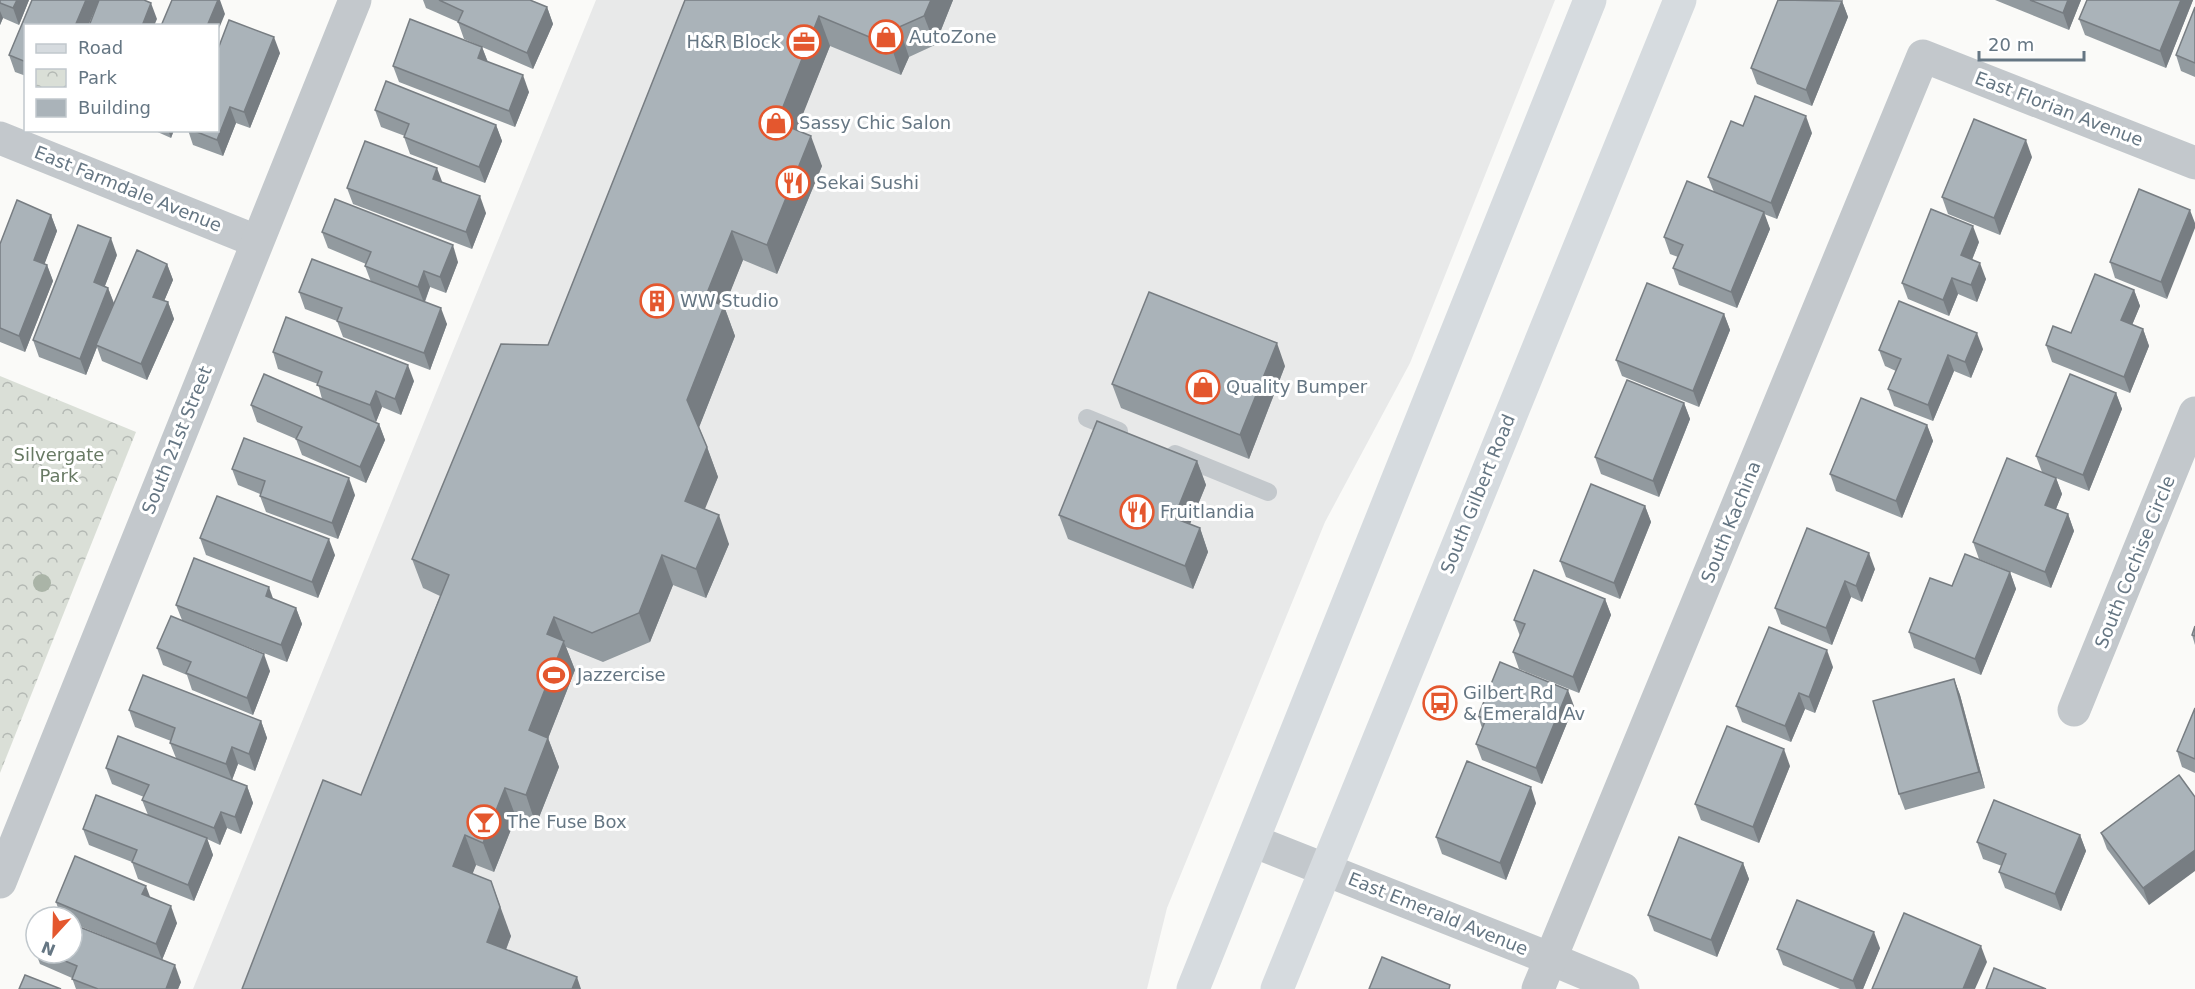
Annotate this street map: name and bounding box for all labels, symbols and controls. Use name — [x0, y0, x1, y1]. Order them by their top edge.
shop icon: AutoZone — [868, 19, 904, 55]
legend — [24, 24, 219, 132]
office icon: H&R Block — [786, 24, 822, 60]
scale bar — [1979, 24, 2084, 62]
place label: AutoZone — [909, 26, 997, 47]
place label: H&R Block — [687, 31, 782, 52]
text: 20 m — [1988, 34, 2034, 55]
text: Road — [78, 37, 123, 58]
text: Park — [78, 67, 117, 88]
street label: East Florian Avenue — [1972, 67, 2146, 150]
text: Building — [78, 97, 151, 118]
shop icon: Sassy Chic Salon — [758, 105, 794, 141]
place label: Sassy Chic Salon — [799, 112, 951, 133]
street label: East Farmdale Avenue — [32, 141, 225, 236]
restaurant icon: Sekai Sushi — [775, 165, 811, 201]
place label: Sekai Sushi — [816, 172, 919, 193]
building icon: WW Studio — [639, 283, 675, 319]
place label: WW Studio — [680, 290, 779, 311]
street label: South 21st Street — [137, 363, 216, 517]
shop icon: Quality Bumper — [1185, 369, 1221, 405]
place label: Quality Bumper — [1226, 376, 1368, 397]
street label: South Gilbert Road — [1436, 411, 1519, 576]
park label: Silvergate Park — [14, 444, 104, 486]
street label: South Kachina — [1697, 458, 1764, 586]
street label: South Cochise Circle — [2090, 472, 2179, 651]
restaurant icon: Fruitlandia — [1119, 494, 1155, 530]
place label: Fruitlandia — [1160, 501, 1255, 522]
sports icon: Jazzercise — [536, 657, 572, 693]
place label: Jazzercise — [576, 664, 666, 685]
place label: Gilbert Rd & Emerald Av — [1463, 682, 1586, 724]
bus stop icon: Gilbert Rd & Emerald Av — [1422, 685, 1458, 721]
bar icon: The Fuse Box — [466, 804, 502, 840]
place label: The Fuse Box — [506, 811, 627, 832]
street label: East Emerald Avenue — [1345, 868, 1531, 959]
north arrow — [24, 905, 84, 965]
text: N — [39, 937, 58, 960]

